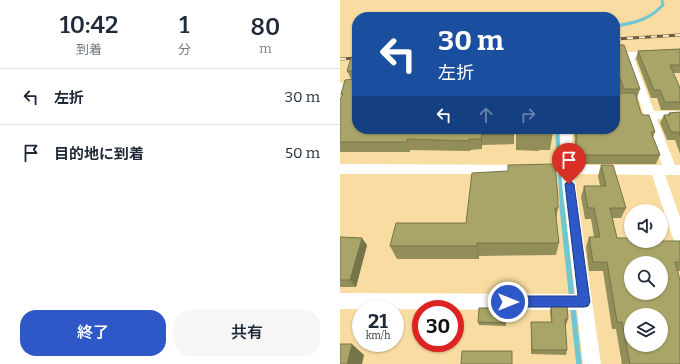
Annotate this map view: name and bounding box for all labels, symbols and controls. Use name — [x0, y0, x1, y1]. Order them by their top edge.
text: 10:42 — [60, 11, 118, 39]
text: 1 — [179, 11, 190, 39]
text: 80 — [251, 13, 280, 41]
text: 30 m — [438, 24, 504, 57]
icon: left — [372, 28, 424, 80]
text: m — [259, 41, 272, 56]
text: 到着 — [76, 42, 102, 57]
text: 分 — [178, 42, 191, 57]
text: 左折 — [438, 62, 474, 84]
icon: left — [20, 86, 42, 108]
text: 30 m — [285, 88, 320, 106]
text: 左折 — [54, 89, 84, 107]
icon: left — [433, 104, 455, 126]
icon: ahead — [475, 104, 497, 126]
icon: right — [517, 104, 539, 126]
icon: arrive — [20, 142, 42, 164]
pin — [552, 143, 586, 184]
text: 50 m — [285, 144, 320, 162]
text: 目的地に到着 — [54, 145, 144, 163]
icon: arrive — [558, 149, 580, 171]
map controls — [624, 204, 668, 352]
button: sound — [624, 204, 668, 248]
button: search — [624, 256, 668, 300]
position arrow — [487, 281, 529, 323]
speed limit sign: 30 — [412, 300, 464, 352]
button: layers — [624, 308, 668, 352]
text: 21 — [368, 309, 388, 333]
button: 終了 — [20, 310, 166, 356]
button: 共有 — [174, 310, 320, 356]
text: km/h — [366, 330, 390, 342]

